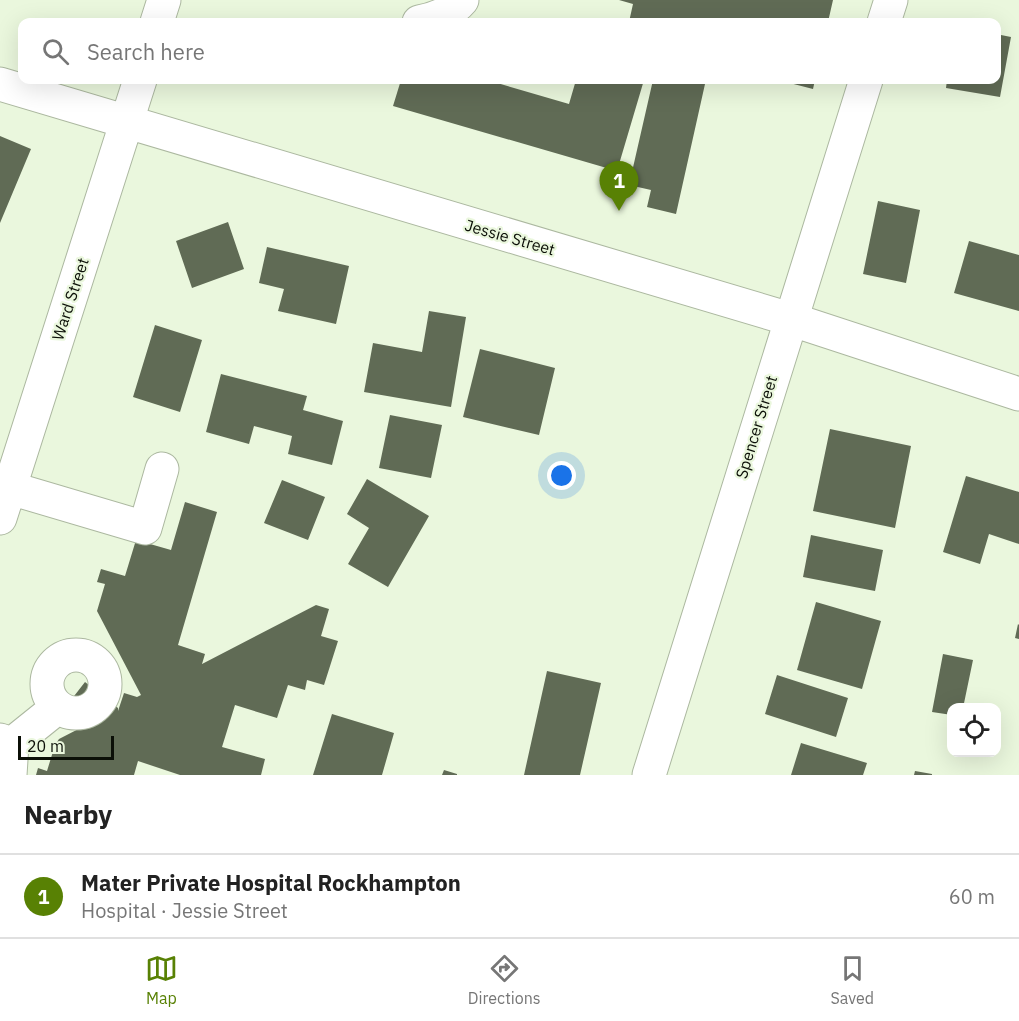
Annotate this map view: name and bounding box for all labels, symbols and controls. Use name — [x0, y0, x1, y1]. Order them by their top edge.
search box — [18, 18, 1001, 84]
icon: search — [39, 35, 72, 68]
text: Search here — [87, 37, 205, 66]
pin: 1 — [600, 162, 638, 211]
street label: Jessie Street — [463, 215, 557, 259]
street label: Ward Street — [47, 255, 93, 343]
street label: Spencer Street — [731, 373, 781, 481]
your location — [547, 461, 576, 490]
map controls — [947, 703, 1001, 757]
button: locate — [947, 703, 1001, 757]
scale bar — [18, 733, 114, 760]
text: 20 m — [27, 736, 64, 756]
text: Nearby — [24, 797, 112, 831]
text: Mater Private Hospital Rockhampton — [81, 868, 461, 897]
text: 1 — [38, 883, 50, 910]
text: 60 m — [949, 883, 995, 910]
text: Hospital · Jessie Street — [81, 897, 288, 924]
tab: Map — [145, 952, 178, 1008]
tab: Directions — [468, 952, 541, 1008]
tab: Saved — [831, 952, 874, 1008]

